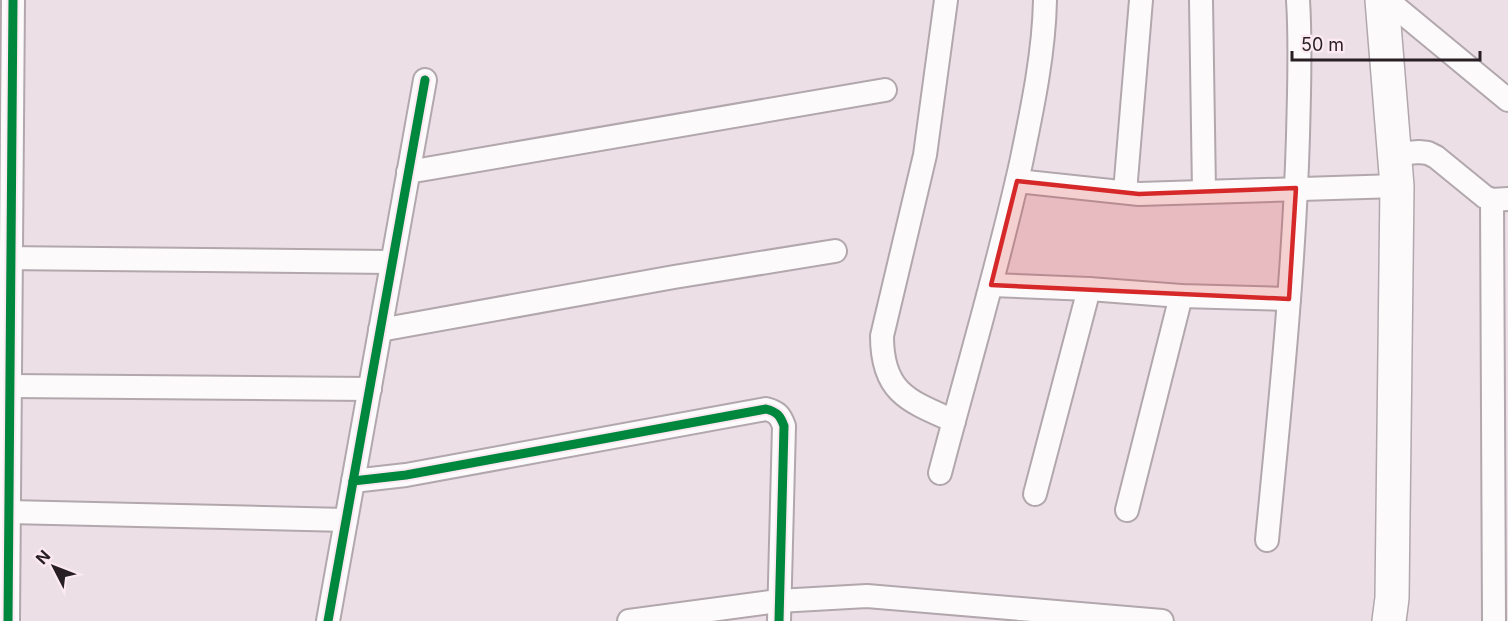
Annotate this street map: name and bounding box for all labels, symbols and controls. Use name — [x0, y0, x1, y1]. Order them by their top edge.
scale bar — [1292, 24, 1480, 62]
text: 50 m — [1301, 34, 1344, 55]
north arrow — [24, 537, 84, 597]
text: N — [31, 546, 54, 568]

